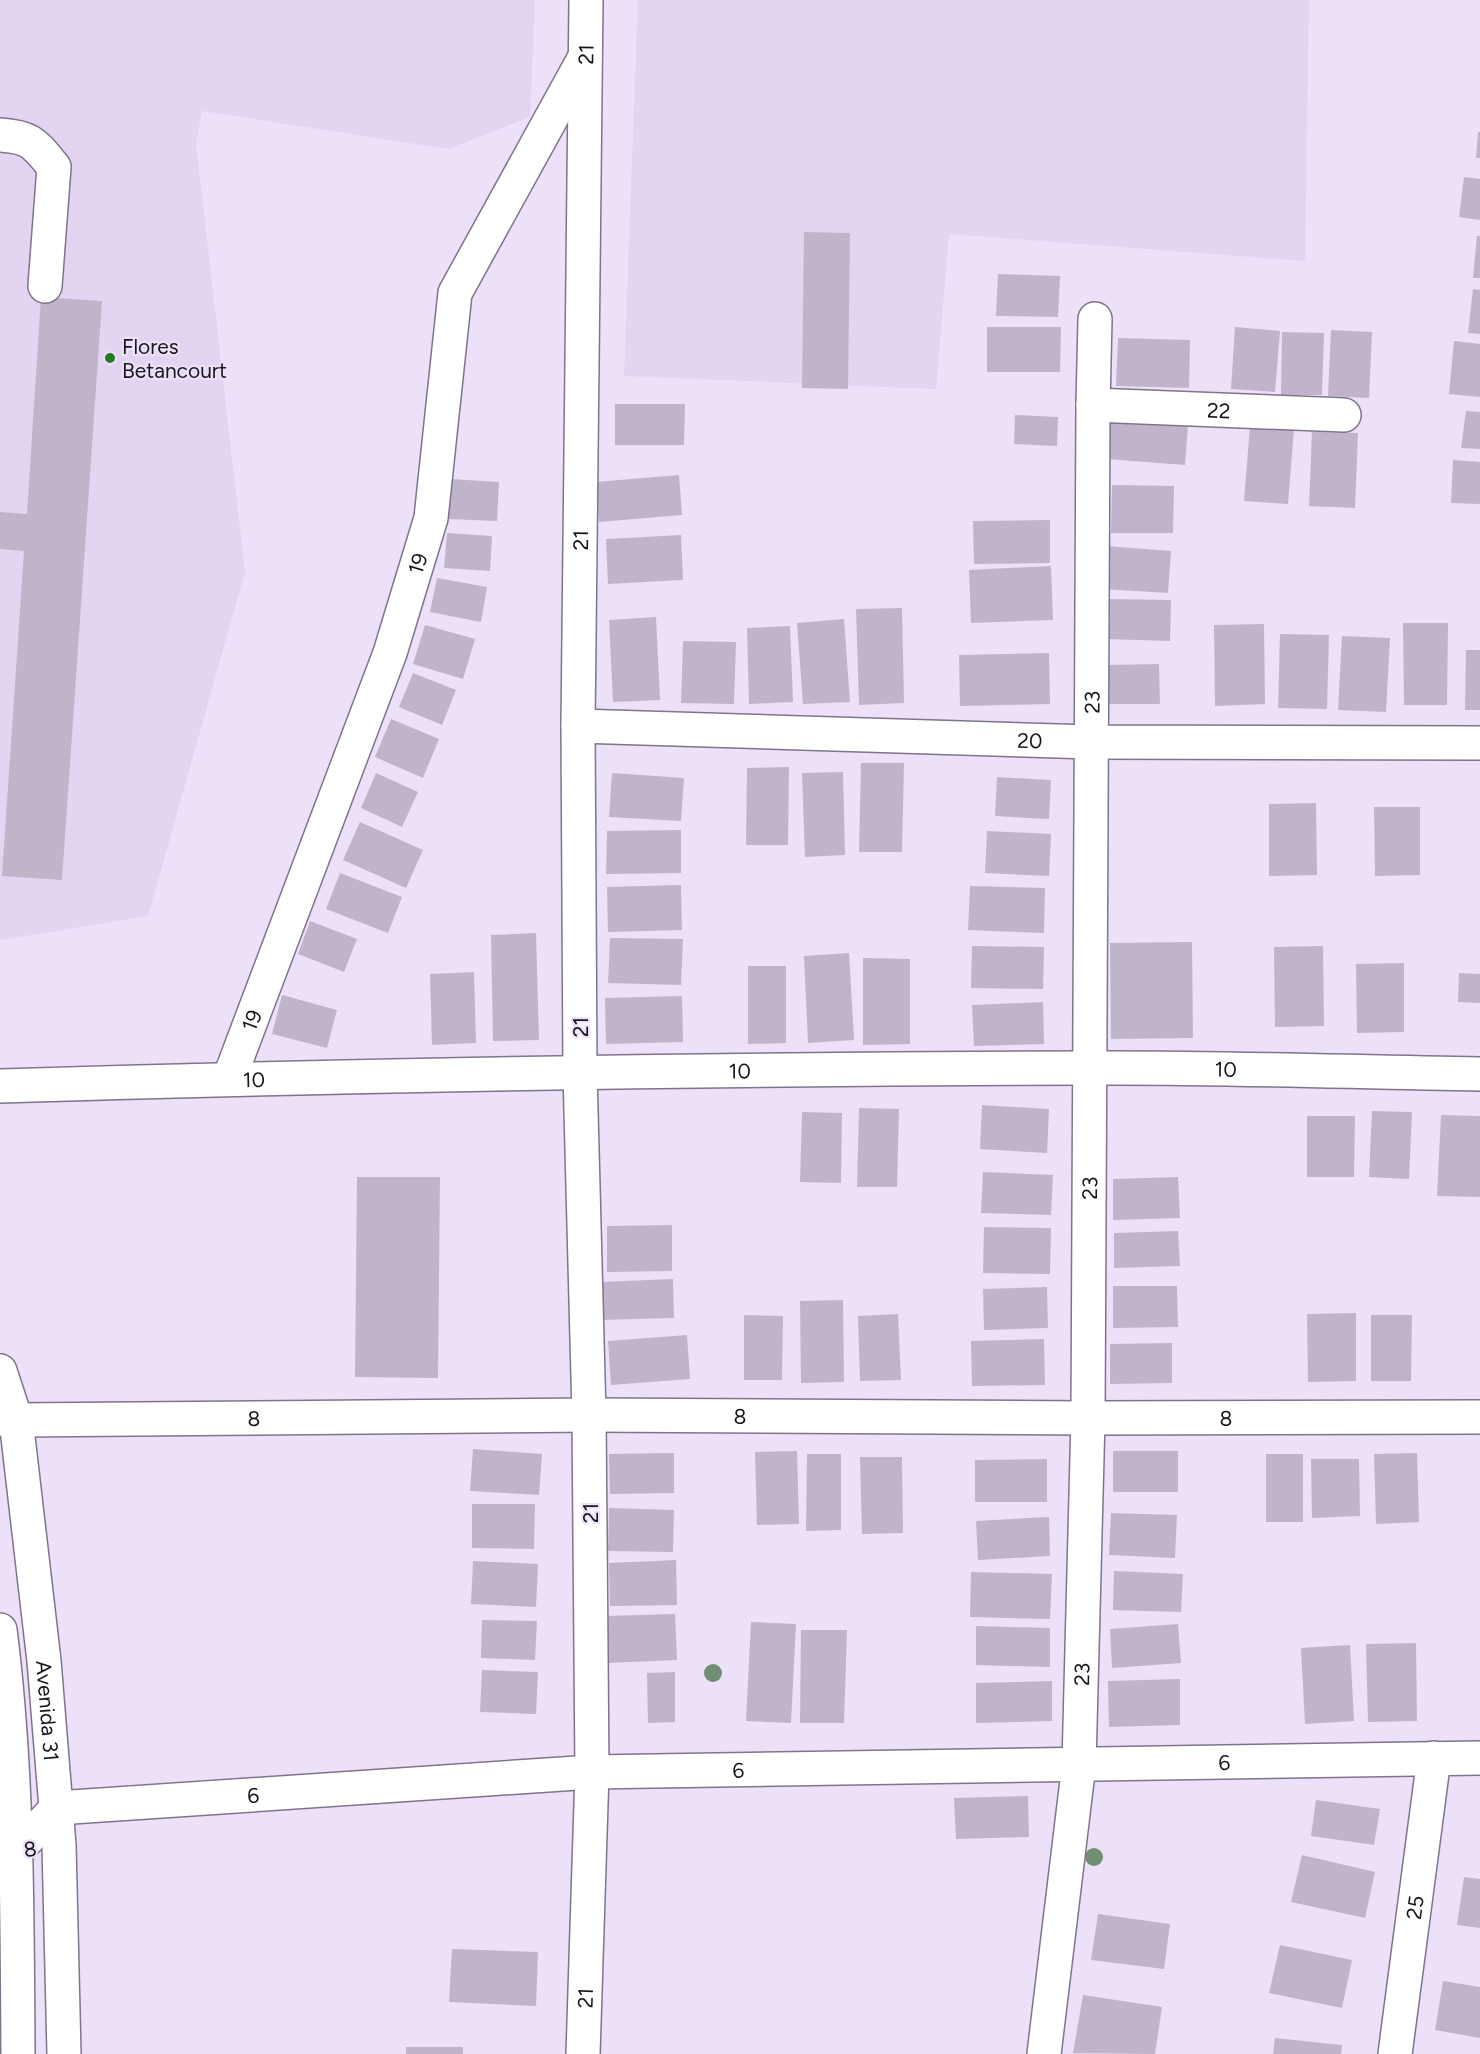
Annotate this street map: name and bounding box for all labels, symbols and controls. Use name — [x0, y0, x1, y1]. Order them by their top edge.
street label: 21 — [573, 44, 598, 65]
place label: Flores Betancourt — [122, 334, 227, 383]
marker: Flores Betancourt — [103, 351, 117, 365]
street label: 22 — [1207, 397, 1231, 423]
street label: 21 — [567, 530, 593, 551]
street label: 19 — [402, 550, 432, 577]
street label: 23 — [1079, 691, 1104, 714]
street label: 20 — [1017, 727, 1043, 753]
street label: 19 — [236, 1006, 267, 1034]
street label: 21 — [568, 1017, 593, 1037]
street label: 10 — [1215, 1056, 1237, 1081]
street label: 10 — [729, 1058, 751, 1083]
street label: 10 — [243, 1066, 265, 1092]
street label: 23 — [1077, 1177, 1102, 1200]
street label: 8 — [733, 1403, 746, 1428]
street label: 8 — [247, 1405, 261, 1430]
street label: 8 — [1219, 1405, 1232, 1430]
street label: 21 — [578, 1503, 603, 1523]
street label: Avenida 31 — [31, 1659, 65, 1762]
street label: 23 — [1069, 1662, 1094, 1686]
street label: 6 — [1218, 1749, 1231, 1775]
street label: 6 — [732, 1757, 745, 1782]
street label: 6 — [246, 1782, 260, 1808]
street label: 8 — [22, 1836, 38, 1862]
street label: 25 — [1400, 1894, 1428, 1921]
street label: 21 — [572, 1987, 598, 2009]

